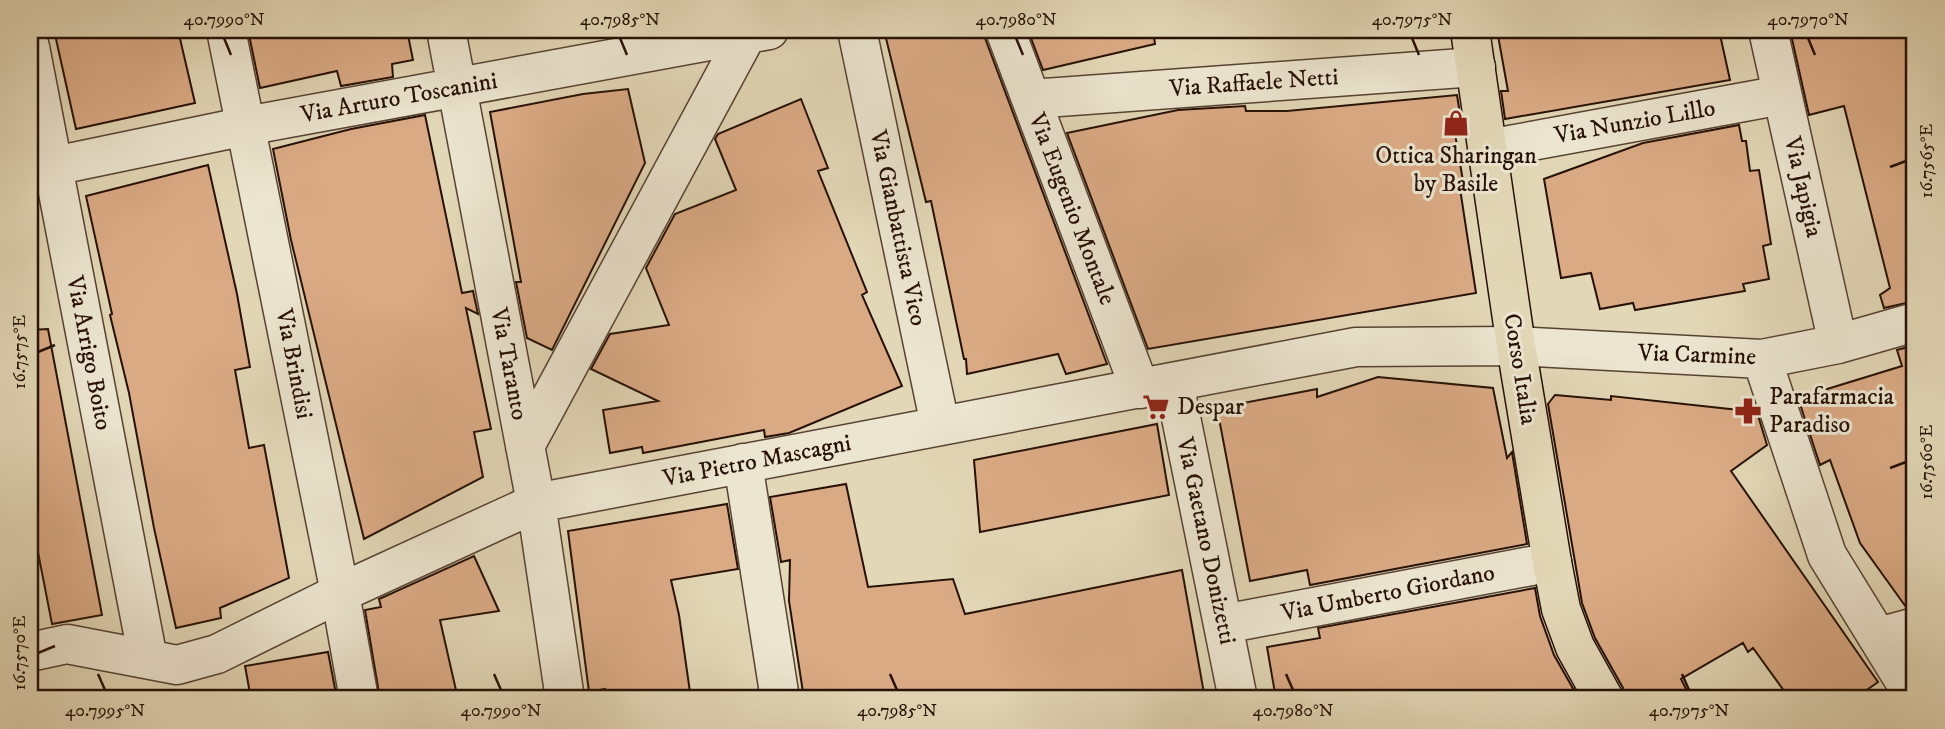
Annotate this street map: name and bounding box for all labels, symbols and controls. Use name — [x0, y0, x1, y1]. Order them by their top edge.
text: 40.7990°N — [184, 9, 265, 31]
text: 40.7985°N — [580, 9, 660, 31]
text: 40.7980°N — [976, 9, 1057, 31]
text: 40.7975°N — [1372, 9, 1453, 31]
text: 40.7970°N — [1767, 9, 1849, 31]
street label: Via Raffaele Netti — [1168, 62, 1339, 104]
street label: Via Arturo Toscanini — [297, 66, 500, 130]
street label: Via Nunzio Lillo — [1551, 93, 1718, 151]
street label: Via Eugenio Montale — [1021, 108, 1122, 309]
shop icon: Ottica Sharingan by Basile — [1441, 108, 1471, 138]
text: 16.7565°E — [1916, 124, 1938, 198]
street label: Via Gianbattista Vico — [862, 126, 933, 329]
street label: Via Japigia — [1777, 133, 1829, 241]
place label: Ottica Sharingan by Basile — [1375, 141, 1537, 199]
street label: Via Arrigo Boito — [59, 272, 119, 433]
street label: Via Taranto — [483, 304, 535, 423]
street label: Via Brindisi — [268, 305, 319, 422]
street label: Corso Italia — [1496, 311, 1544, 428]
text: 16.7575°E — [9, 315, 31, 389]
street label: Via Carmine — [1636, 338, 1757, 372]
place label: Parafarmacia Paradiso — [1769, 382, 1895, 440]
supermarket icon: Despar — [1141, 392, 1171, 422]
place label: Despar — [1177, 392, 1244, 422]
pharmacy icon: Parafarmacia Paradiso — [1733, 396, 1763, 426]
text: 16.7560°E — [1916, 424, 1938, 500]
street label: Via Pietro Mascagni — [659, 428, 854, 494]
street label: Via Gaetano Donizetti — [1169, 434, 1243, 647]
street label: Via Umberto Giordano — [1278, 558, 1497, 629]
text: 16.7570°E — [9, 615, 31, 691]
text: 40.7995°N — [65, 700, 145, 722]
text: 40.7990°N — [461, 700, 542, 722]
text: 40.7985°N — [857, 700, 937, 722]
text: 40.7980°N — [1253, 700, 1334, 722]
text: 40.7975°N — [1649, 700, 1730, 722]

